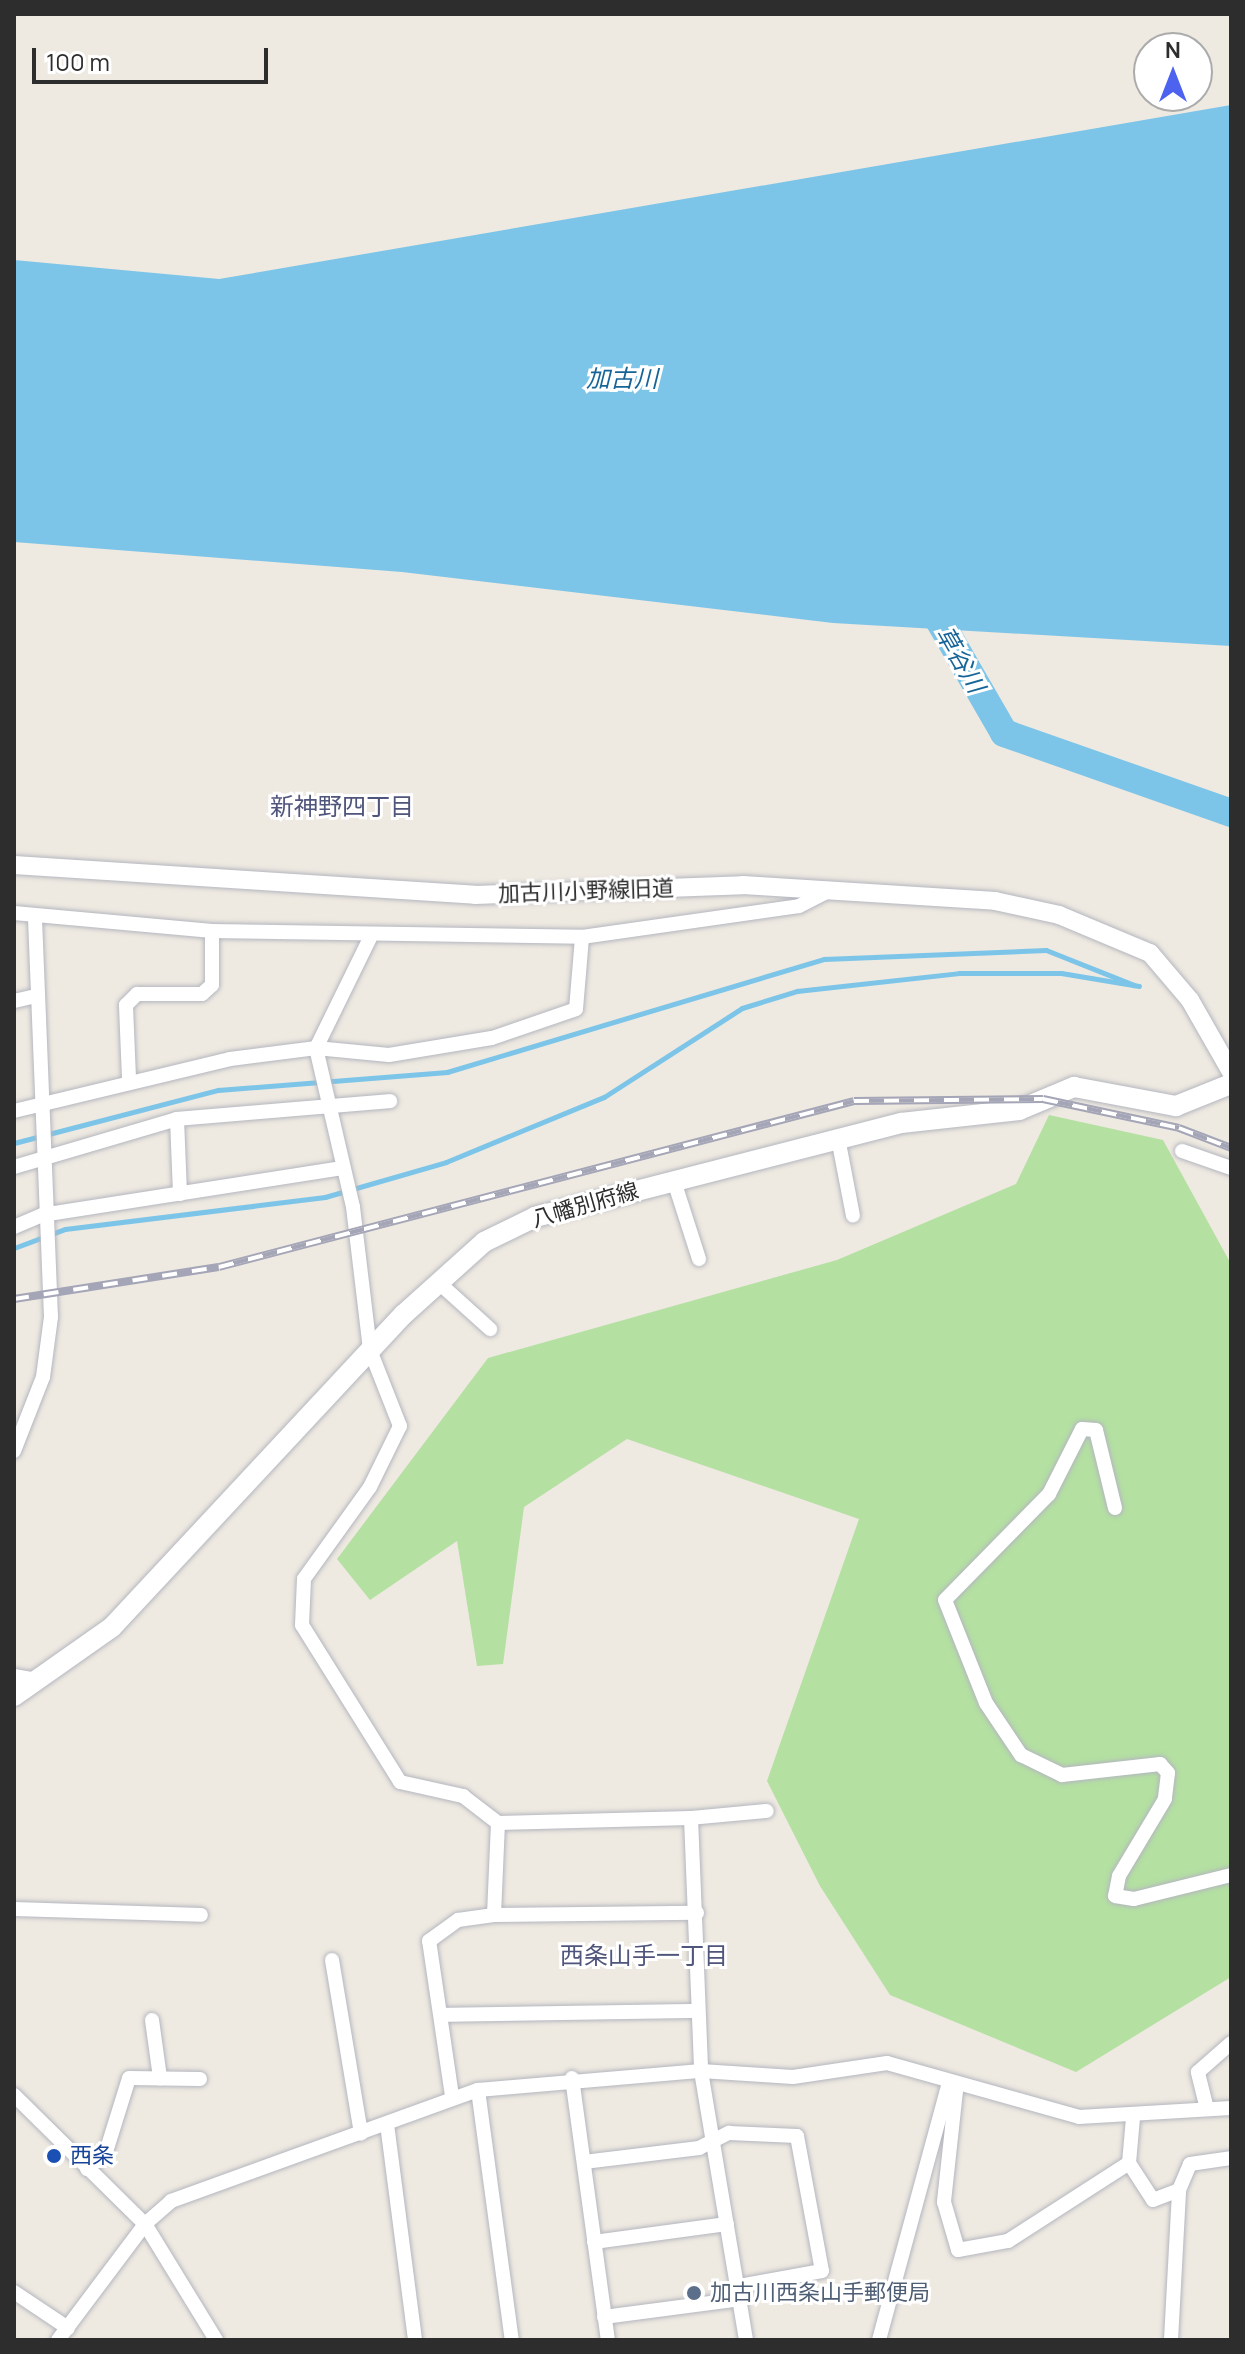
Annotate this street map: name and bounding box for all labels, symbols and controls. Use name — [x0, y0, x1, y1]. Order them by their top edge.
scale bar — [36, 32, 272, 82]
north arrow — [1133, 32, 1213, 112]
text: N — [1165, 35, 1181, 65]
text: 100 m — [46, 45, 110, 78]
water label: 加古川 — [586, 364, 658, 392]
water label: 草谷川 — [931, 621, 991, 697]
district label: 新神野四丁目 — [270, 792, 414, 820]
street label: 加古川小野線旧道 — [498, 875, 674, 907]
street label: 八幡別府線 — [528, 1177, 642, 1233]
district label: 西条山手一丁目 — [560, 1941, 728, 1969]
place label: 西条 — [70, 2143, 114, 2169]
marker: 西条 — [45, 2147, 63, 2165]
place label: 加古川西条山手郵便局 — [710, 2280, 930, 2306]
marker: 加古川西条山手郵便局 — [685, 2284, 703, 2302]

